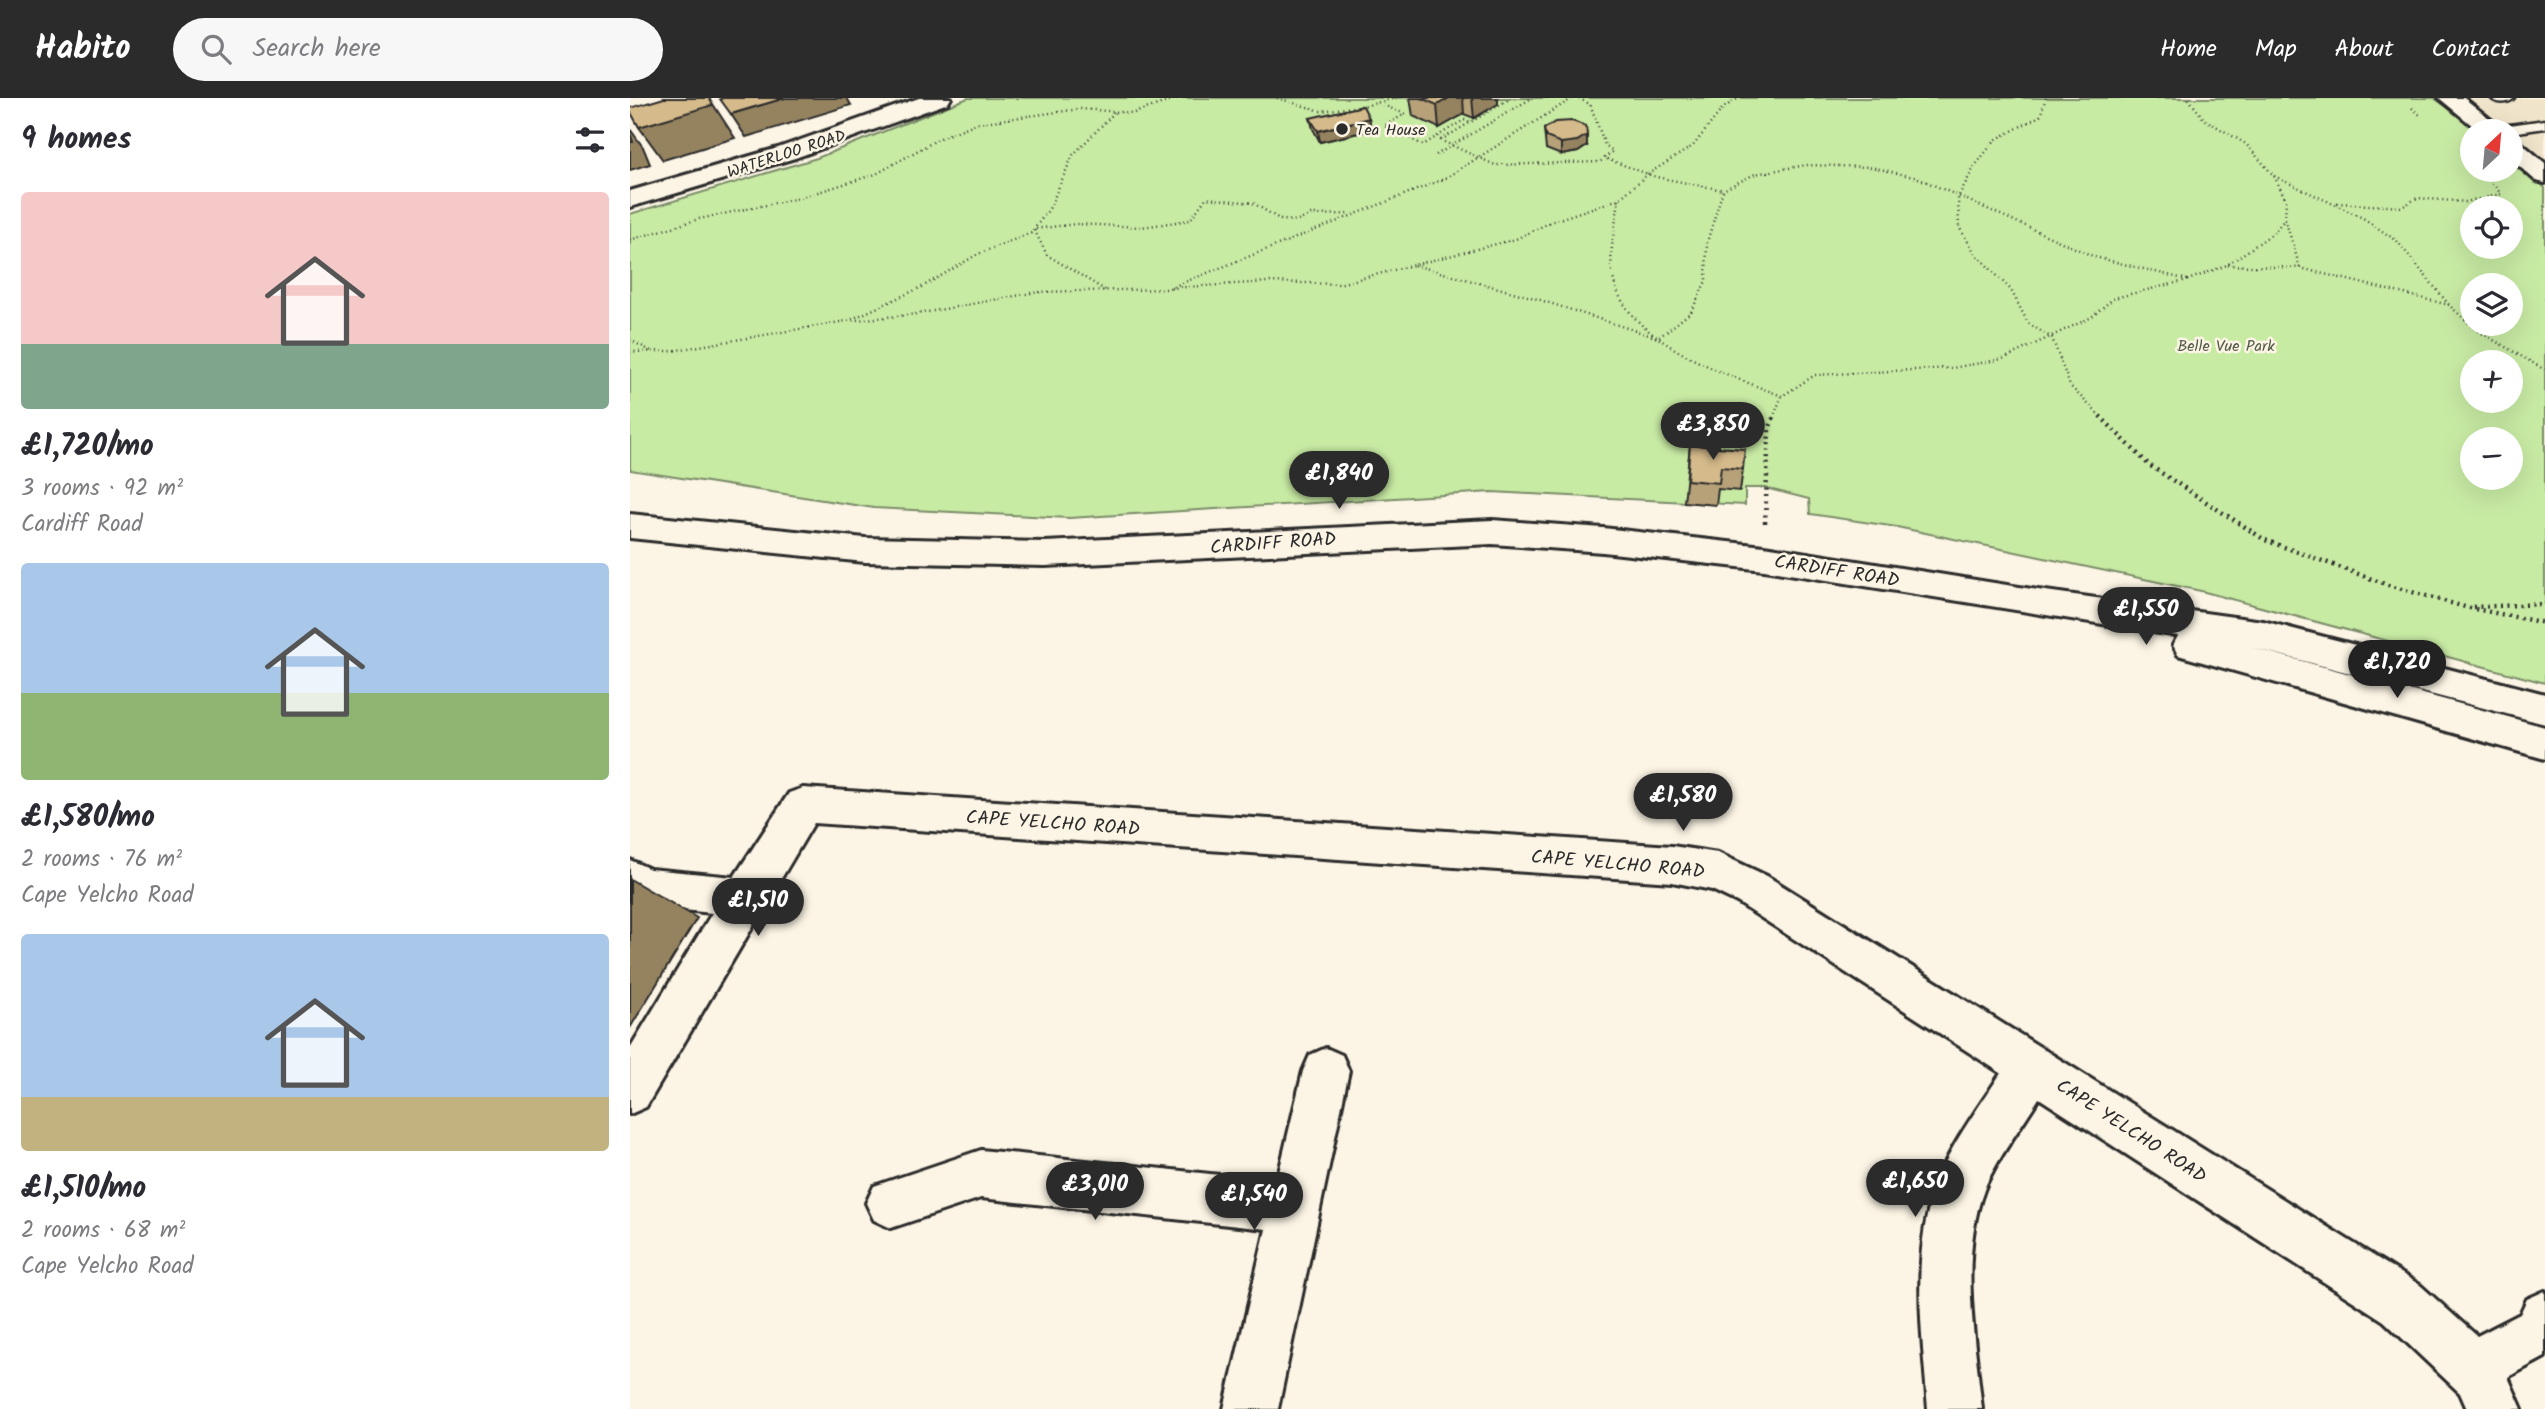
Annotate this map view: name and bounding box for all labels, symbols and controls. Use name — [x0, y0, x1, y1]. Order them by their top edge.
search box — [173, 18, 663, 81]
text: Habito — [35, 23, 131, 76]
text: Search here — [253, 28, 381, 70]
icon: search — [197, 30, 235, 68]
text: Home — [2160, 30, 2217, 69]
text: Map — [2255, 30, 2297, 69]
text: About — [2335, 30, 2393, 69]
text: Contact — [2431, 30, 2510, 69]
text: 9 homes — [21, 116, 132, 164]
place label: Tea House — [1356, 118, 1425, 143]
north arrow — [2460, 119, 2524, 182]
map controls — [2460, 119, 2523, 490]
icon: filters — [571, 121, 609, 159]
marker: Tea House — [1334, 121, 1350, 137]
street label: WATERLOO ROAD — [724, 123, 849, 185]
button: locate — [2460, 196, 2523, 259]
icon: home — [252, 238, 378, 364]
button: layers — [2460, 273, 2523, 336]
park label: Belle Vue Park — [2177, 334, 2275, 359]
button: + — [2460, 350, 2523, 413]
pin: £3,850 — [1656, 402, 1770, 462]
text: £3,850 — [1677, 407, 1749, 443]
text: £1,720/mo — [21, 423, 154, 471]
button: − — [2460, 427, 2523, 490]
pin: £1,840 — [1282, 452, 1396, 511]
text: £1,840 — [1305, 456, 1373, 492]
text: 3 rooms · 92 m² — [21, 471, 183, 507]
text: Cardiff Road — [21, 507, 143, 543]
street label: CARDIFF ROAD — [1209, 525, 1337, 563]
street label: CARDIFF ROAD — [1772, 547, 1901, 597]
pin: £1,550 — [2089, 588, 2203, 647]
text: £1,550 — [2114, 592, 2178, 628]
icon: home — [252, 609, 378, 735]
pin: £1,720 — [2340, 640, 2454, 700]
text: £1,720 — [2364, 645, 2430, 681]
pin: £1,580 — [1626, 774, 1740, 833]
text: £1,580 — [1650, 778, 1716, 814]
text: £1,580/mo — [21, 794, 155, 842]
street label: CAPE YELCHO ROAD — [965, 803, 1141, 845]
text: 2 rooms · 76 m² — [21, 842, 182, 878]
street label: CAPE YELCHO ROAD — [1530, 842, 1706, 888]
text: Cape Yelcho Road — [21, 878, 194, 914]
pin: £1,510 — [701, 878, 815, 938]
text: £1,510 — [728, 883, 788, 919]
icon: home — [252, 980, 378, 1106]
street label: CAPE YELCHO ROAD — [2050, 1072, 2212, 1192]
pin: £1,650 — [1858, 1160, 1972, 1219]
pin: £3,010 — [1038, 1162, 1152, 1222]
text: £1,650 — [1882, 1164, 1948, 1200]
text: £1,510/mo — [21, 1165, 146, 1213]
text: £3,010 — [1062, 1167, 1128, 1203]
pin: £1,540 — [1197, 1172, 1311, 1232]
text: £1,540 — [1221, 1177, 1287, 1213]
text: 2 rooms · 68 m² — [21, 1213, 185, 1249]
text: Cape Yelcho Road — [21, 1249, 194, 1285]

